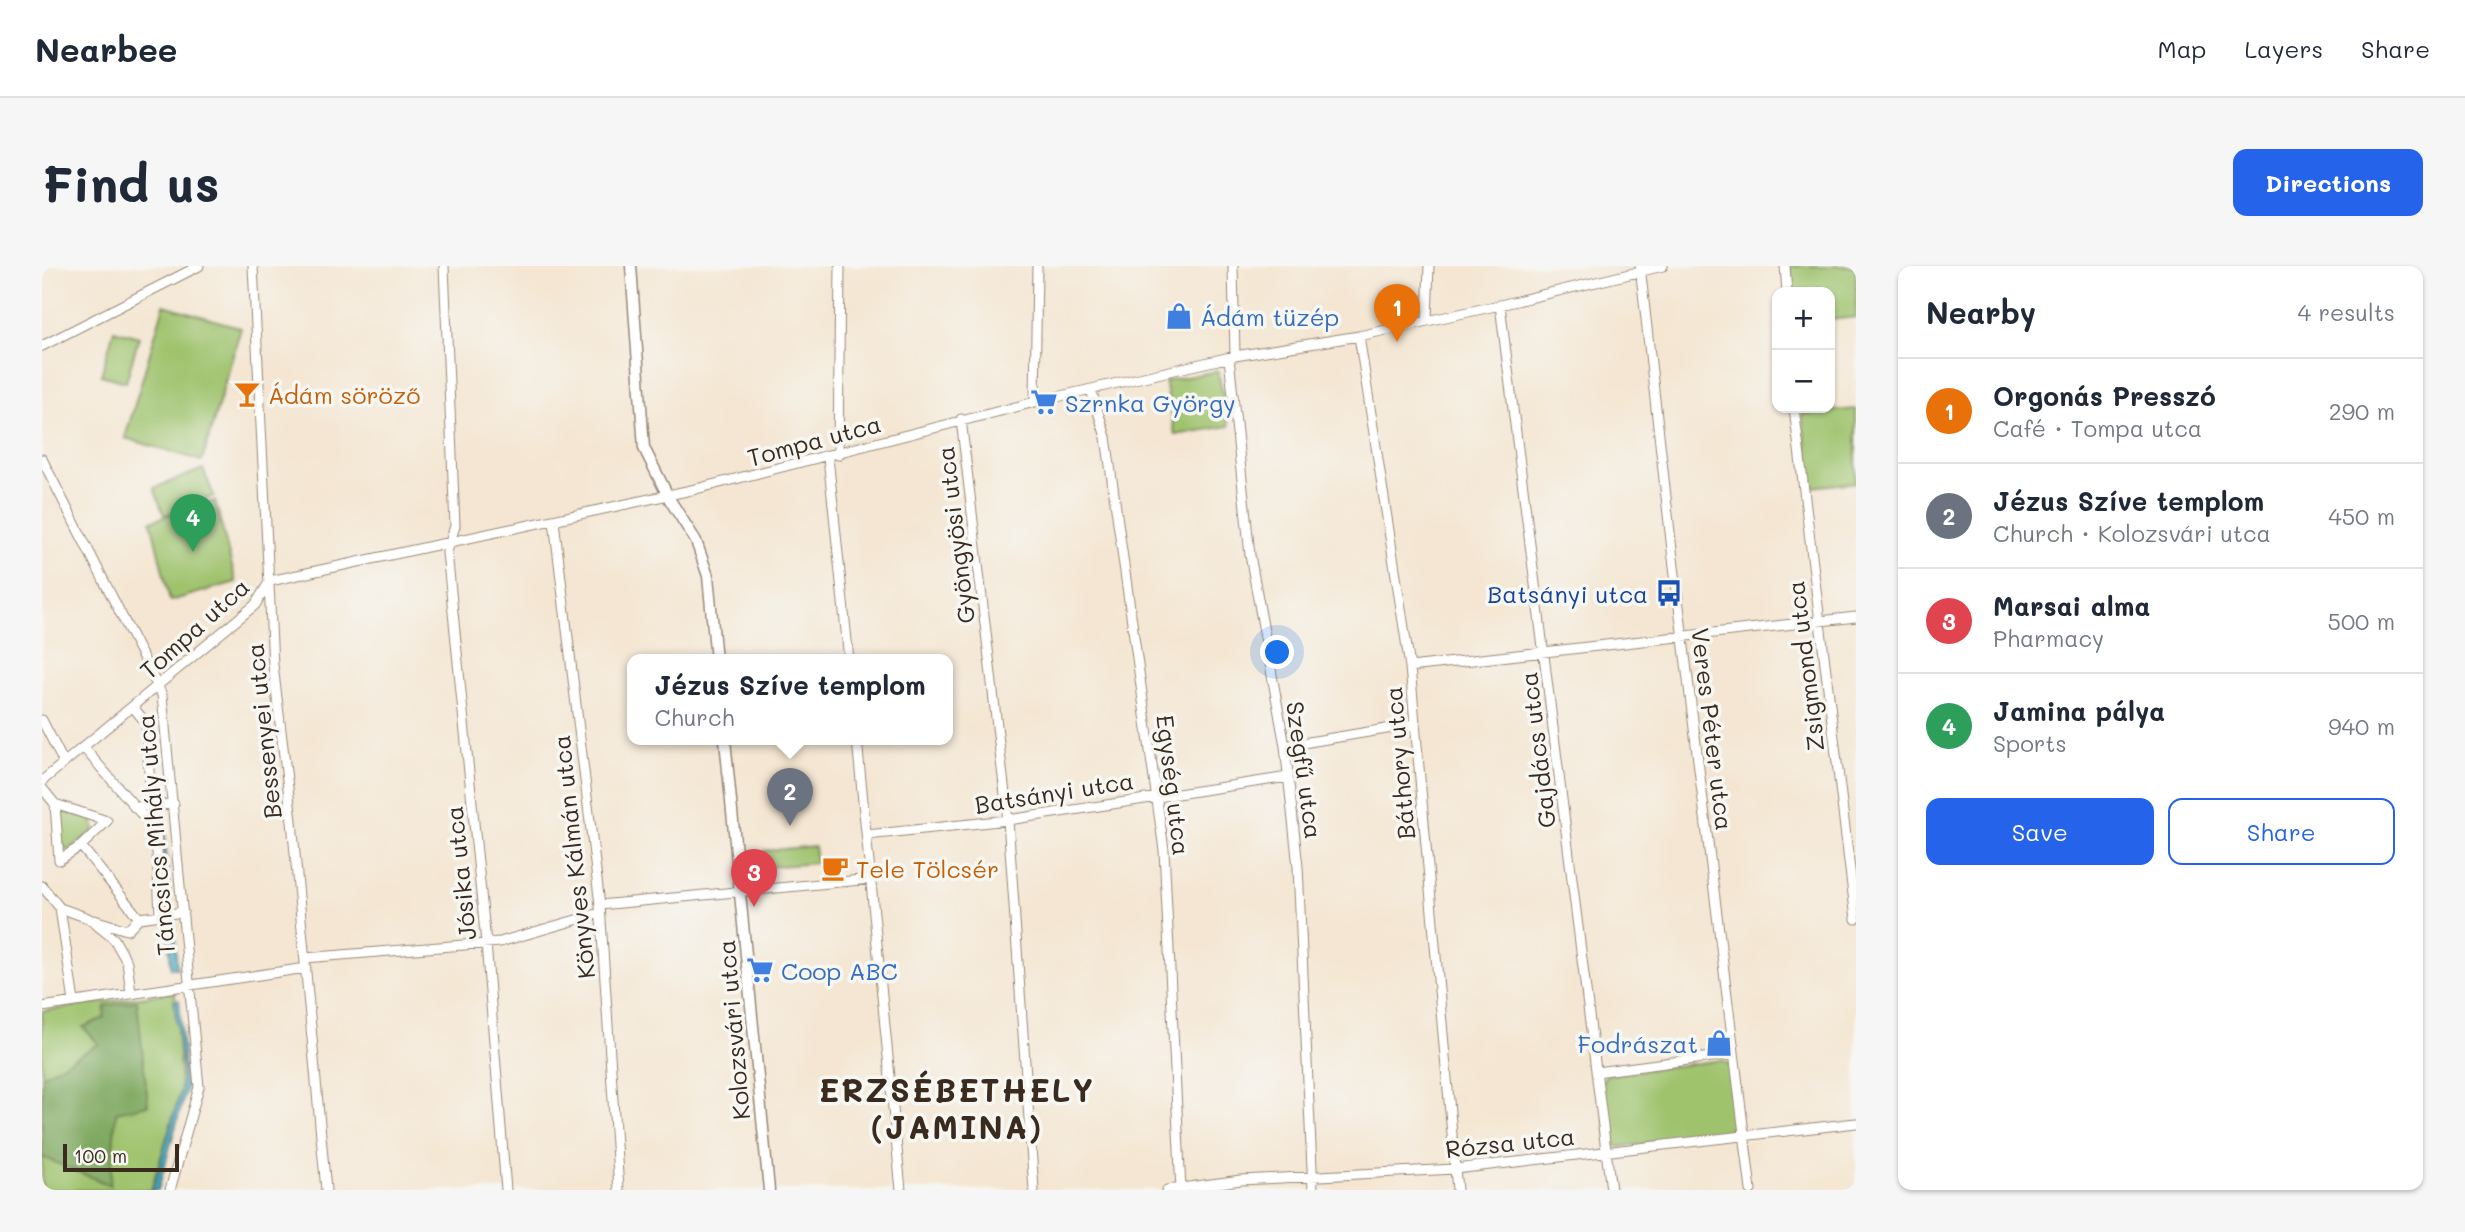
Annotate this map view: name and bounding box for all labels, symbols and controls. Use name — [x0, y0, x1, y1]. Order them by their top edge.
text: Nearbee — [35, 27, 178, 70]
text: Map — [2158, 33, 2206, 64]
text: Layers — [2244, 33, 2323, 64]
text: Share — [2361, 33, 2430, 64]
button: Directions — [2233, 149, 2423, 216]
text: Find us — [42, 151, 220, 214]
pin: 1 — [1374, 284, 1420, 342]
map controls — [1772, 287, 1835, 413]
button: + — [1772, 287, 1835, 350]
text: Nearby — [1926, 292, 2036, 332]
text: 4 results — [2298, 297, 2395, 327]
shop icon: Ádám tüzép — [1164, 301, 1194, 331]
place label: Ádám tüzép — [1200, 301, 1339, 332]
button: − — [1772, 350, 1835, 413]
bar icon: Ádám söröző — [232, 379, 262, 409]
place label: Ádám söröző — [268, 379, 420, 410]
text: Orgonás Presszó — [1993, 379, 2216, 413]
supermarket icon: Szrnka György — [1029, 387, 1059, 417]
place label: Szrnka György — [1065, 387, 1236, 418]
text: 1 — [1944, 396, 1954, 426]
text: 290 m — [2329, 396, 2395, 426]
street label: Tompa utca — [744, 407, 884, 473]
text: Café · Tompa utca — [1993, 413, 2202, 443]
street label: Gyöngyösi utca — [929, 445, 981, 625]
text: Jézus Szíve templom — [1993, 484, 2264, 518]
pin: 4 — [170, 494, 216, 552]
text: 2 — [1943, 501, 1955, 531]
text: 450 m — [2328, 501, 2395, 531]
text: Church · Kolozsvári utca — [1993, 518, 2271, 548]
street label: Tompa utca — [133, 571, 255, 685]
place label: Batsányi utca — [1487, 578, 1648, 609]
bus stop icon: Batsányi utca — [1654, 578, 1684, 608]
street label: Zsigmond utca — [1779, 579, 1831, 753]
text: Marsai alma — [1993, 589, 2150, 623]
text: 3 — [1942, 606, 1956, 636]
text: 500 m — [2328, 606, 2395, 636]
text: Pharmacy — [1993, 623, 2104, 653]
street label: Veres Péter utca — [1685, 626, 1741, 832]
your location — [1260, 635, 1294, 669]
street label: Bessenyei utca — [238, 642, 288, 820]
popup — [627, 654, 953, 745]
text: Jézus Szíve templom — [654, 668, 926, 702]
street label: Gajdács utca — [1512, 670, 1562, 830]
street label: Báthory utca — [1377, 685, 1421, 841]
text: Jamina pálya — [1993, 694, 2165, 728]
street label: Szegfű utca — [1280, 699, 1330, 841]
text: Church — [654, 702, 734, 732]
text: 4 — [1942, 711, 1956, 741]
text: 940 m — [2328, 711, 2395, 741]
street label: Táncsics Mihály utca — [129, 713, 181, 957]
street label: Egység utca — [1150, 713, 1198, 857]
text: Sports — [1993, 728, 2067, 758]
street label: Könyves Kálmán utca — [545, 734, 601, 980]
street label: Batsányi utca — [972, 764, 1136, 820]
pin: 2 — [767, 768, 813, 826]
button: Save — [1926, 798, 2154, 865]
button: Share — [2168, 798, 2395, 865]
street label: Jósika utca — [438, 804, 482, 942]
pin: 3 — [731, 849, 777, 907]
cafe icon: Tele Tölcsér — [820, 853, 850, 883]
place label: Tele Tölcsér — [856, 853, 999, 884]
street label: Kolozsvári utca — [710, 939, 756, 1121]
supermarket icon: Coop ABC — [745, 955, 775, 985]
place label: Coop ABC — [781, 955, 898, 986]
place label: Fodrászat — [1578, 1028, 1698, 1059]
shop icon: Fodrászat — [1704, 1028, 1734, 1058]
district label: ERZSÉBETHELY (JAMINA) — [819, 1068, 1095, 1147]
street label: Rózsa utca — [1444, 1120, 1576, 1164]
scale bar — [63, 1141, 178, 1173]
text: 100 m — [74, 1143, 127, 1168]

